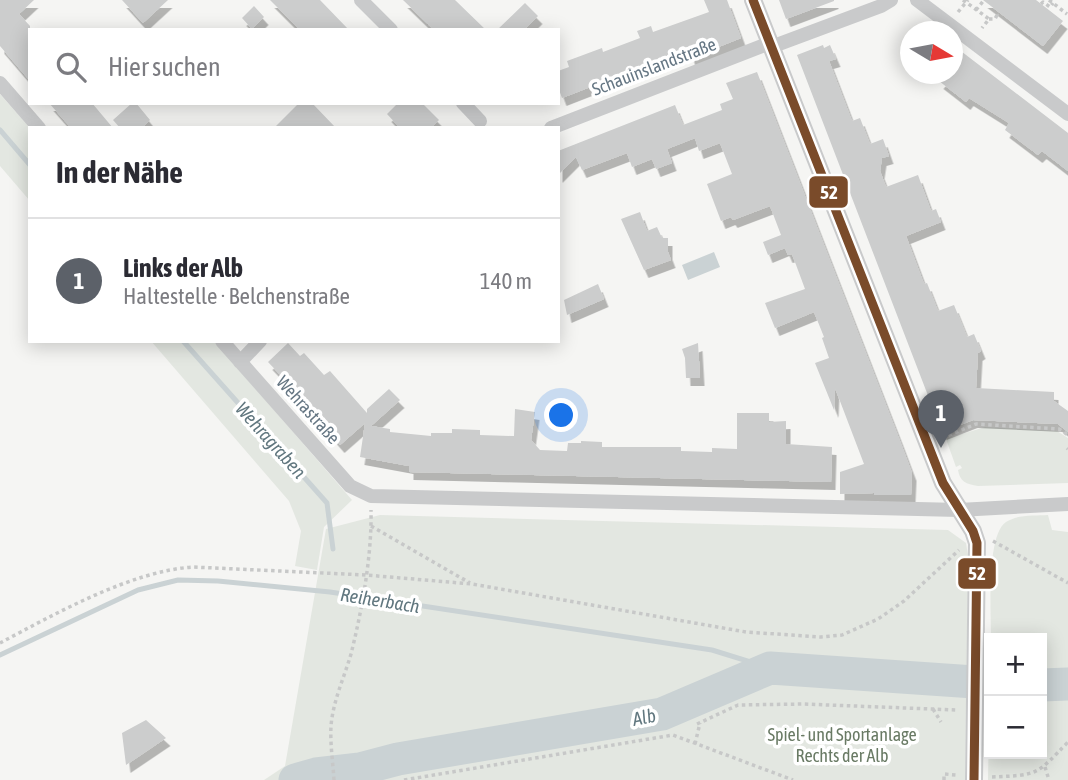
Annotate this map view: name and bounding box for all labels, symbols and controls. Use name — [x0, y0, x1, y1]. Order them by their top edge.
north arrow — [900, 21, 963, 84]
search box — [28, 28, 560, 105]
street label: Schauinslandstraße — [589, 33, 719, 100]
icon: search — [52, 48, 90, 86]
text: Hier suchen — [108, 52, 221, 82]
text: In der Nähe — [56, 155, 183, 189]
line badge: 52 — [808, 175, 849, 209]
text: 52 — [820, 181, 838, 203]
text: Links der Alb — [123, 253, 243, 283]
text: 1 — [74, 268, 84, 294]
text: 140 m — [480, 268, 532, 294]
text: Haltestelle · Belchenstraße — [123, 283, 350, 309]
street label: Wehrastraße — [272, 371, 344, 448]
pin: 1 — [918, 390, 964, 448]
water label: Wehragraben — [231, 397, 311, 483]
your location — [544, 398, 578, 432]
line badge: 52 — [957, 557, 997, 590]
text: 52 — [968, 562, 986, 584]
water label: Reiherbach — [339, 583, 421, 617]
map controls — [984, 633, 1047, 759]
button: + — [984, 633, 1047, 696]
button: − — [984, 696, 1047, 759]
water label: Alb — [629, 704, 658, 730]
park label: Spiel- und Sportanlage Rechts der Alb — [767, 724, 917, 766]

